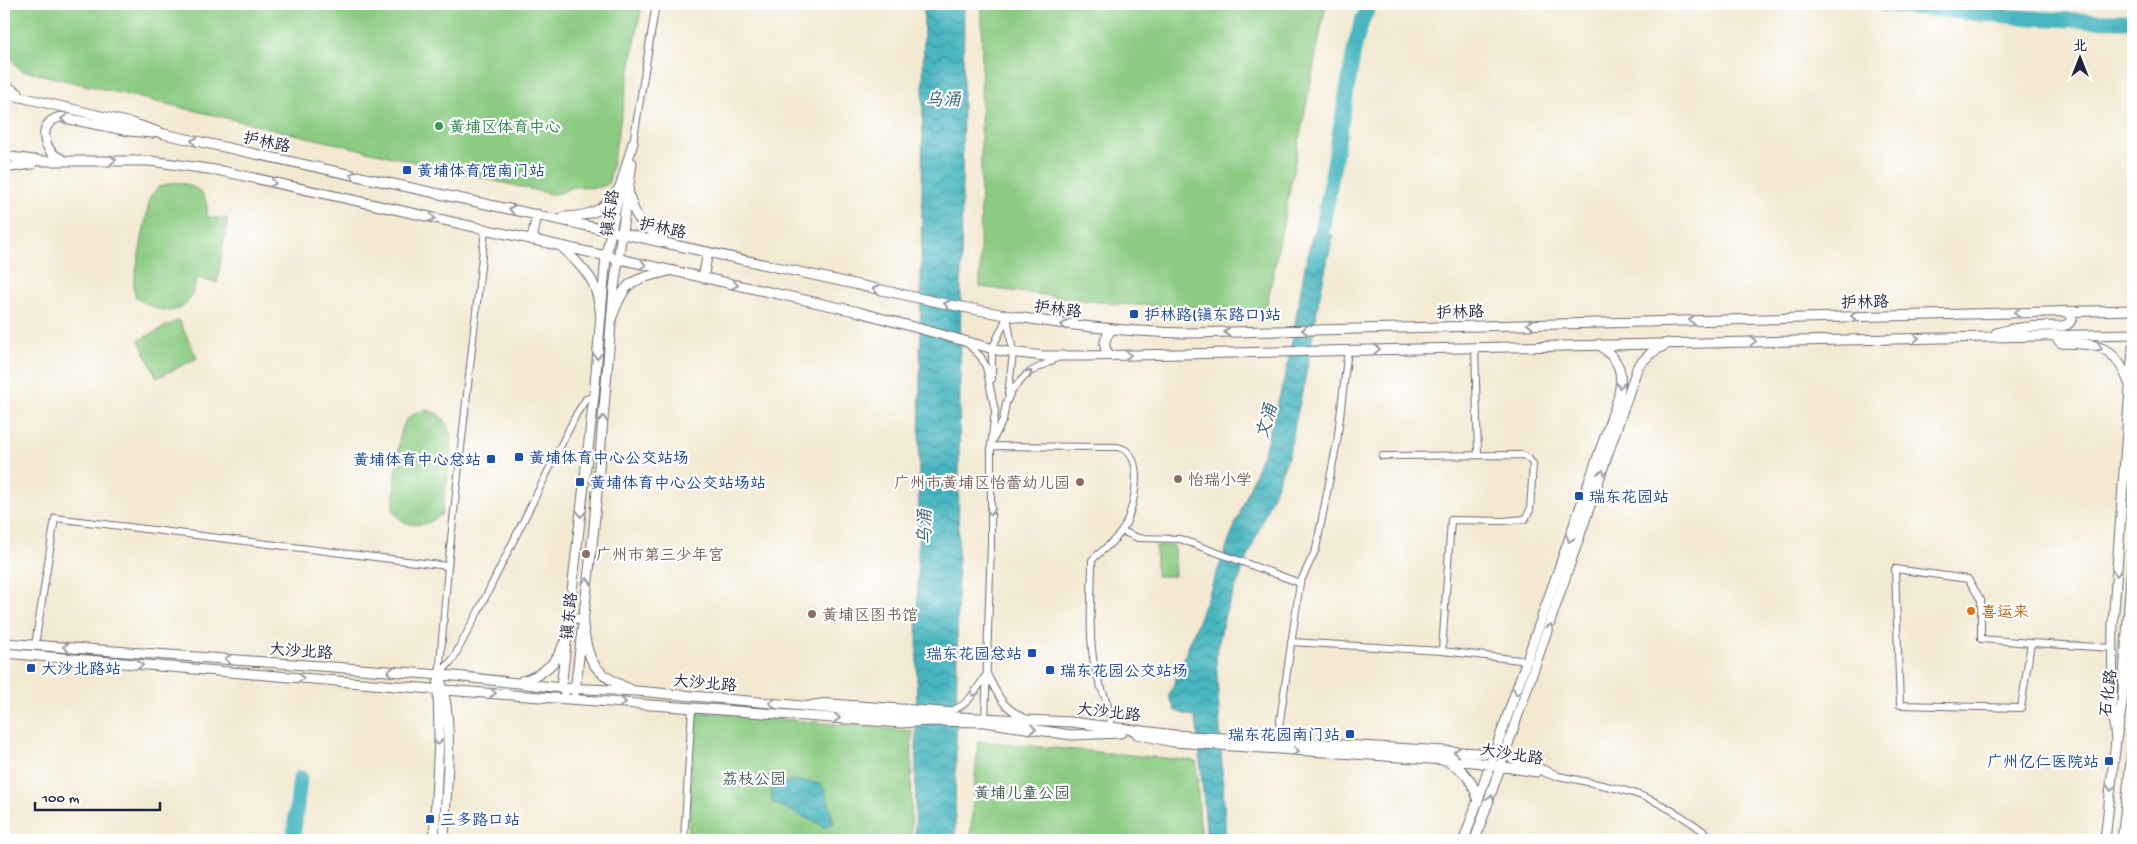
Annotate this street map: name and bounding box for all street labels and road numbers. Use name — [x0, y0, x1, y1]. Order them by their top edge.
street label: 护林路 — [241, 128, 292, 159]
street label: 镇东路 — [598, 188, 625, 239]
street label: 护林路 — [637, 214, 688, 245]
street label: 护林路 — [1841, 293, 1889, 314]
street label: 护林路 — [1033, 297, 1083, 324]
street label: 护林路 — [1436, 302, 1484, 325]
street label: 镇东路 — [558, 591, 583, 641]
street label: 大沙北路 — [268, 640, 333, 665]
street label: 石化路 — [2096, 668, 2123, 718]
street label: 大沙北路 — [672, 671, 738, 698]
street label: 大沙北路 — [1076, 700, 1142, 727]
street label: 大沙北路 — [1478, 740, 1545, 771]

